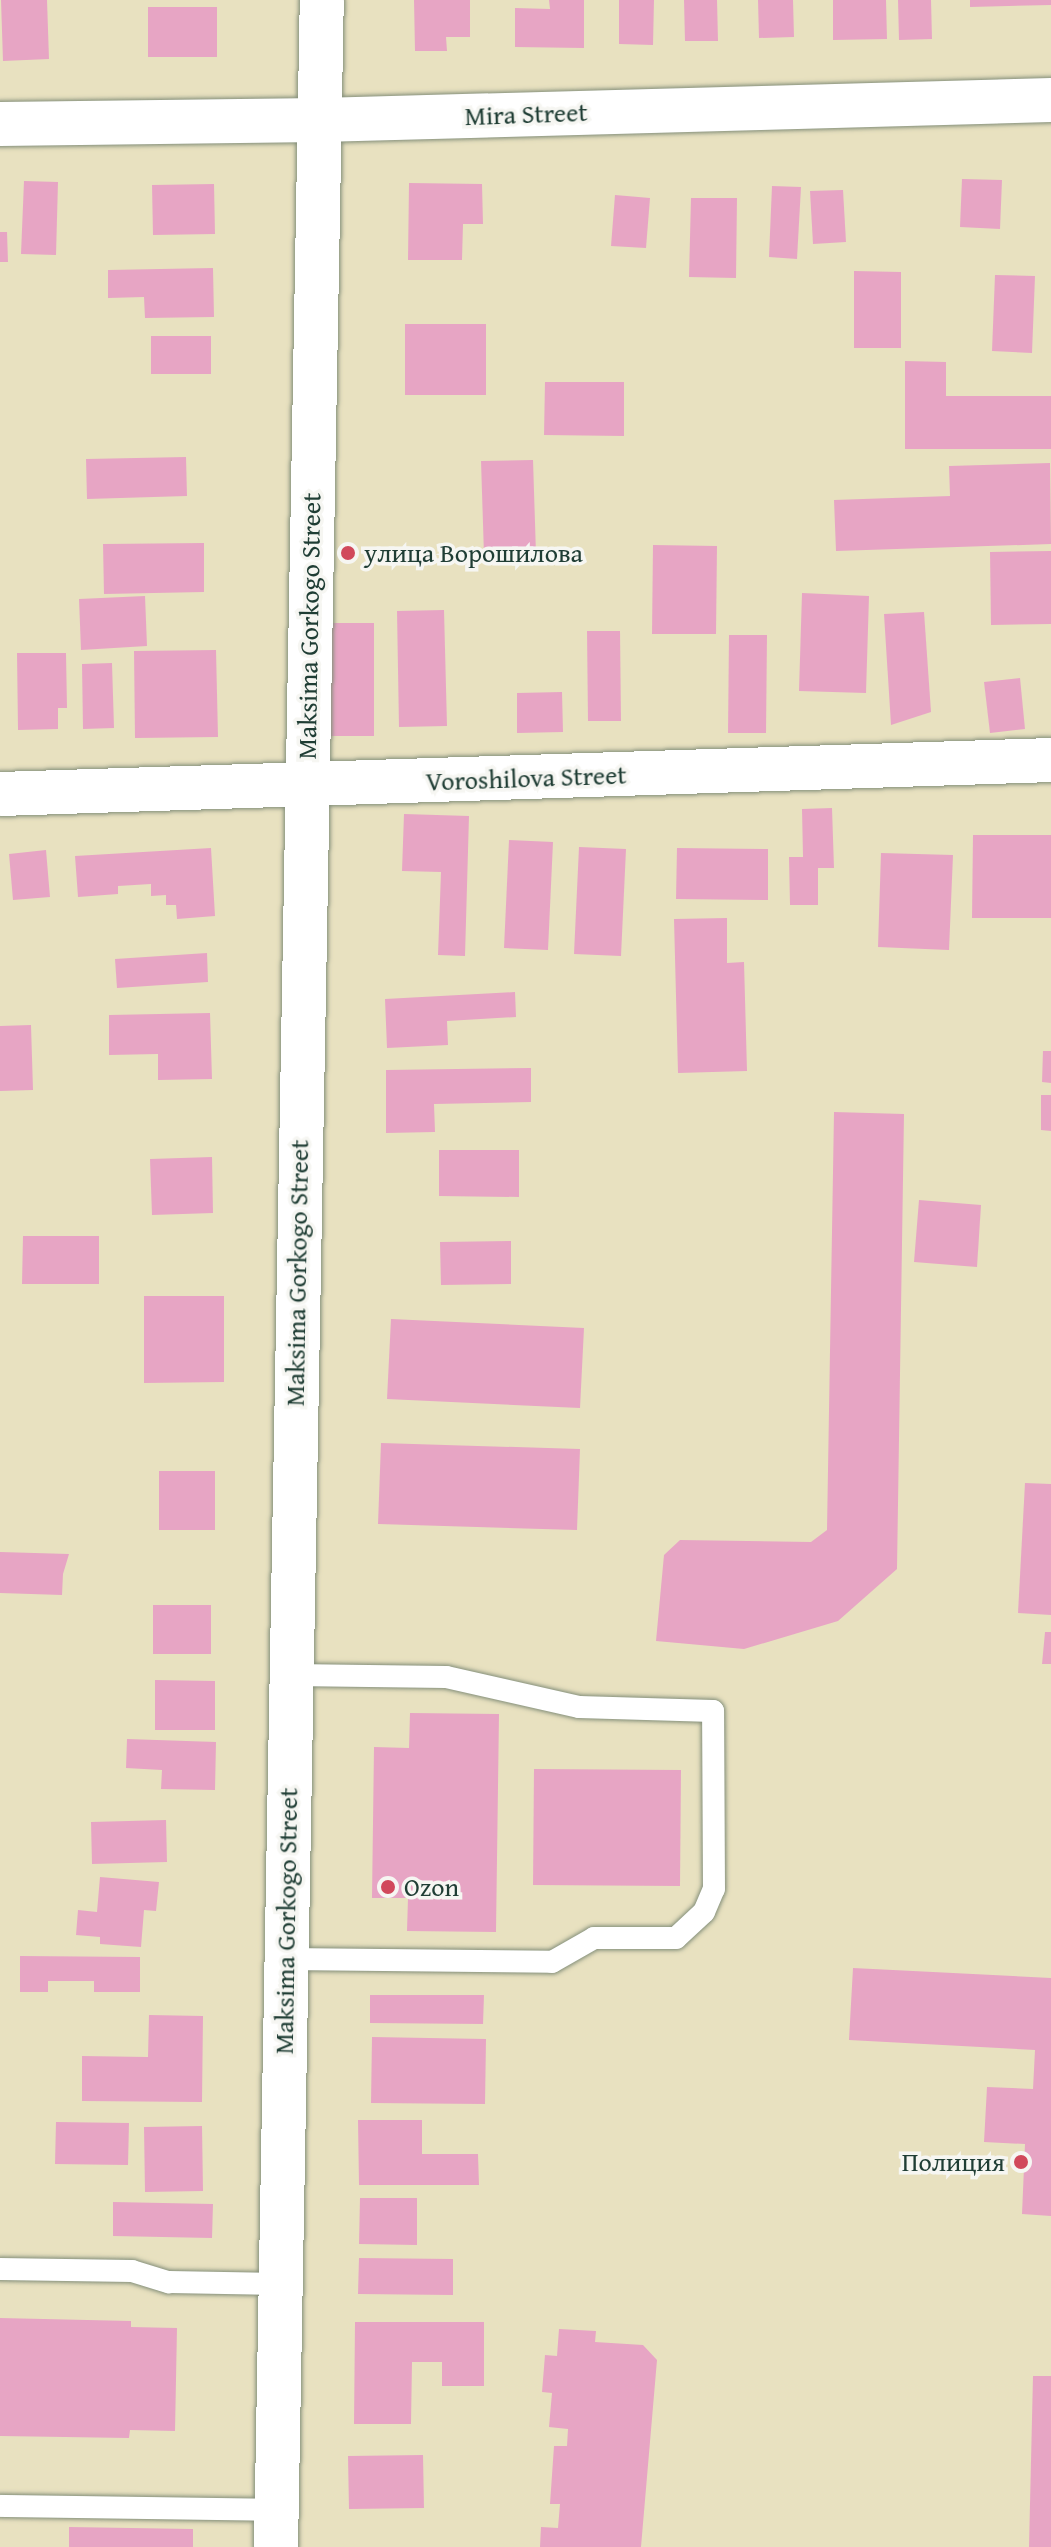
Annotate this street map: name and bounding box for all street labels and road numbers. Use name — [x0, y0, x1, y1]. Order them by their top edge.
street label: Mira Street — [464, 96, 588, 132]
street label: Maksima Gorkogo Street — [291, 492, 327, 760]
street label: Voroshilova Street — [425, 759, 627, 797]
street label: Maksima Gorkogo Street — [279, 1139, 315, 1407]
street label: Maksima Gorkogo Street — [268, 1787, 304, 2055]

